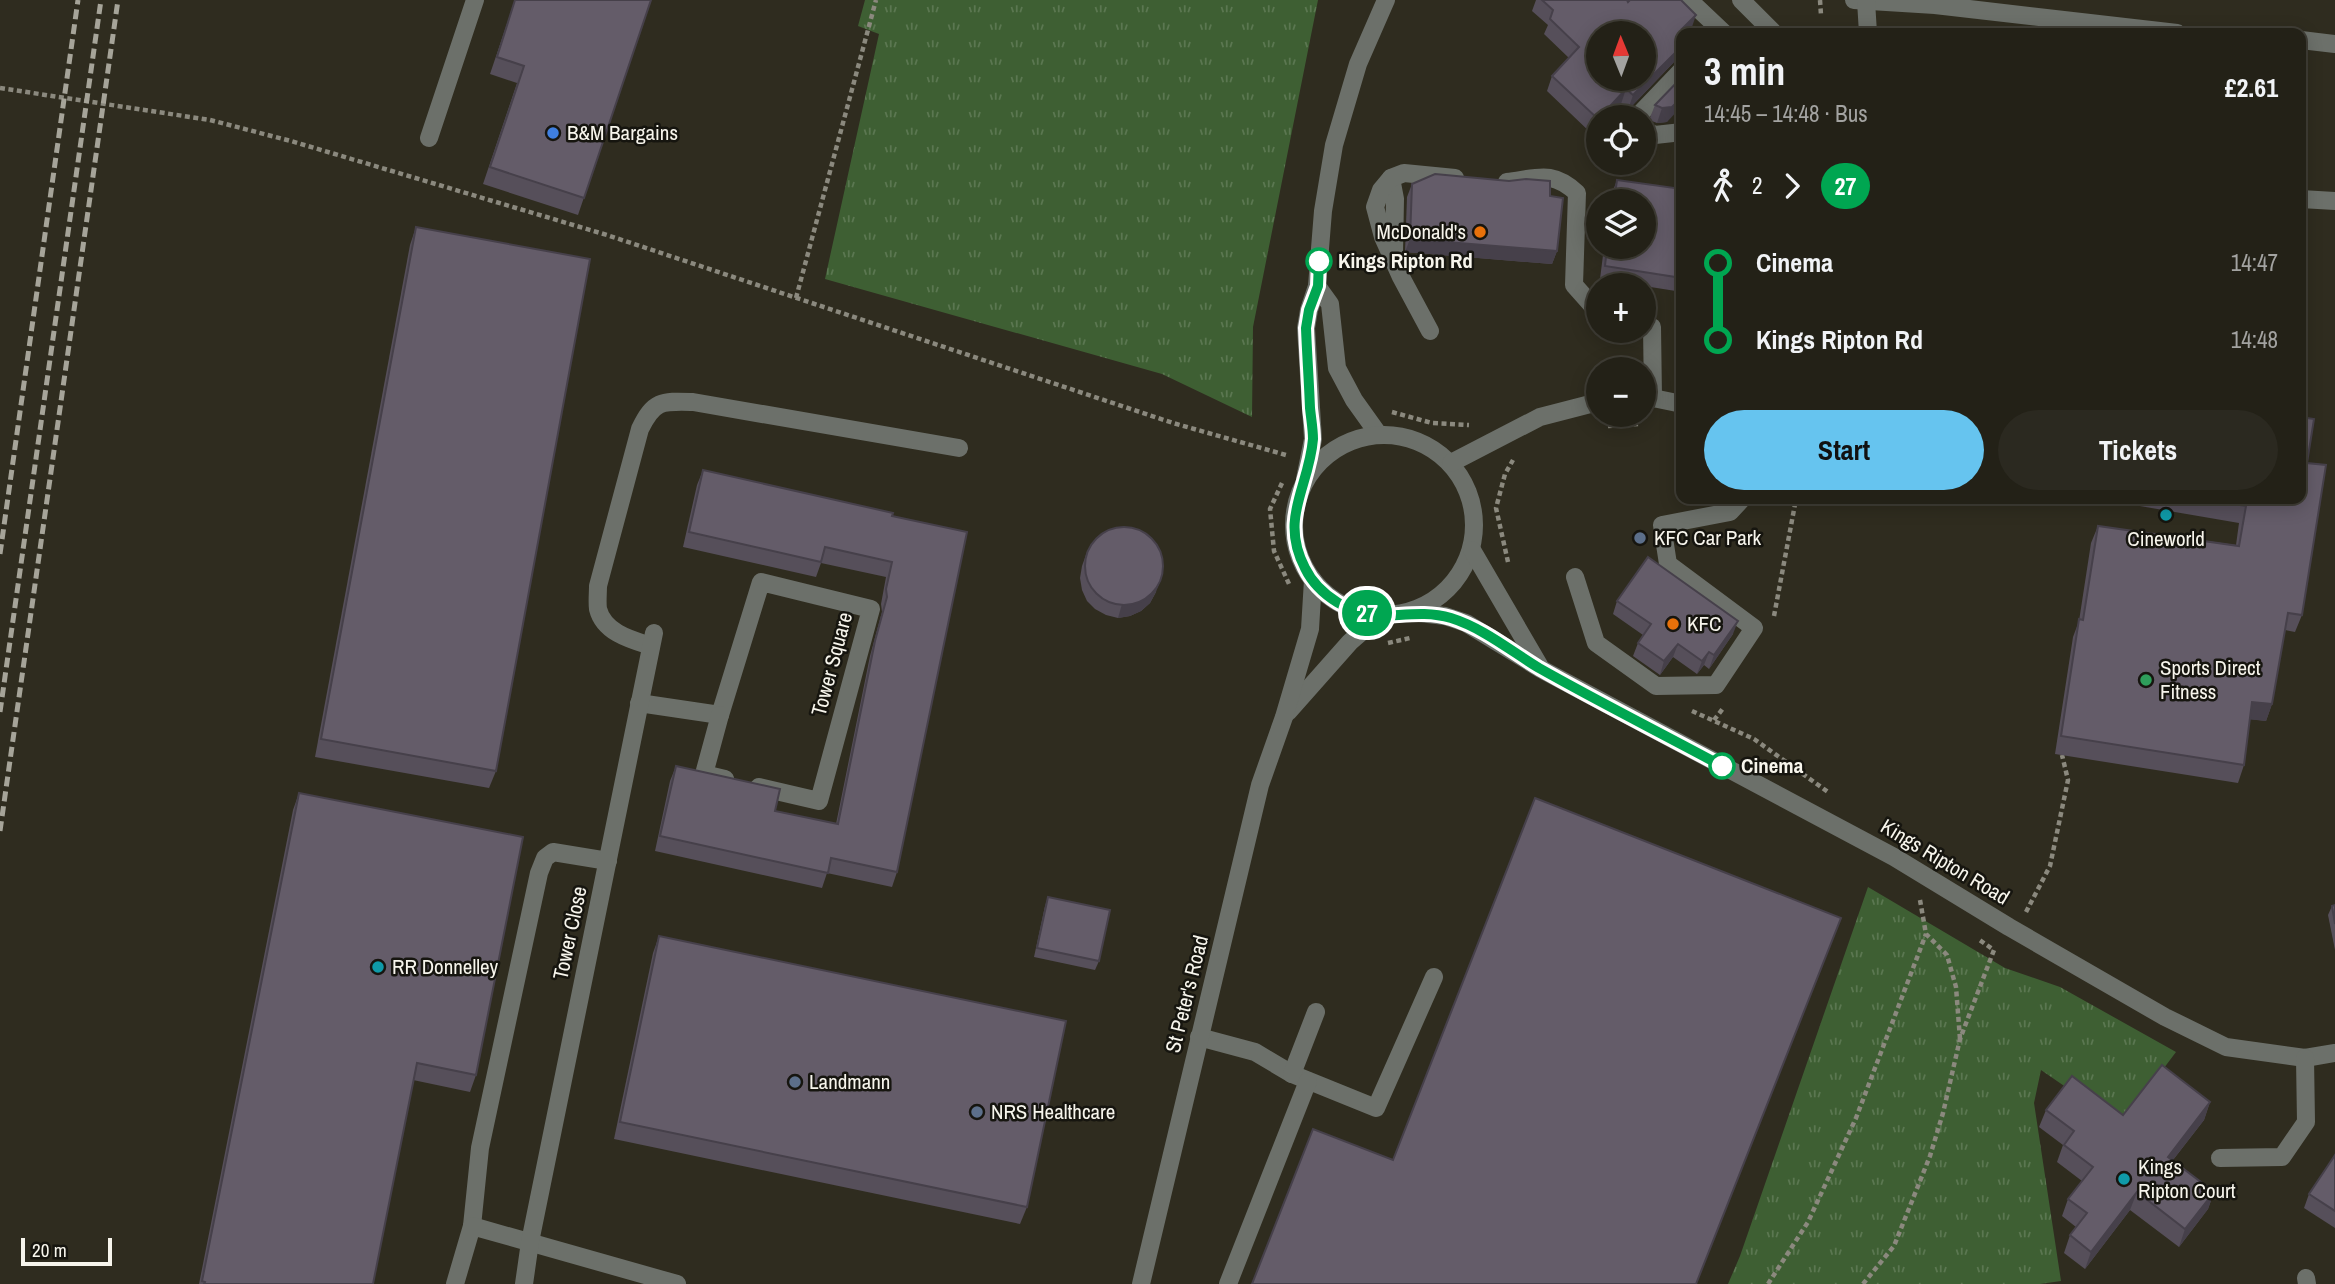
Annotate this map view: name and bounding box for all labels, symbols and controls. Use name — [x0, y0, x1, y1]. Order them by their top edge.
north arrow — [1586, 21, 1656, 91]
map controls — [1586, 21, 1656, 427]
text: 3 min — [1704, 46, 1785, 97]
text: £2.61 — [2225, 70, 2278, 105]
text: 14:45 – 14:48 · Bus — [1704, 98, 1868, 129]
button: locate — [1586, 105, 1656, 175]
place label: B&M Bargains — [567, 118, 678, 147]
marker: B&M Bargains — [545, 125, 561, 141]
icon: walk — [1704, 167, 1742, 205]
icon: forward — [1773, 167, 1811, 205]
text: 2 — [1752, 170, 1763, 201]
text: 27 — [1835, 170, 1856, 202]
button: layers — [1586, 189, 1656, 259]
place label: McDonald's — [1377, 217, 1466, 246]
marker: McDonald's — [1472, 224, 1488, 240]
text: Cinema — [1756, 245, 1833, 280]
place label: Kings Ripton Rd — [1338, 246, 1473, 275]
text: 14:47 — [2231, 247, 2278, 278]
marker: Kings Ripton Rd — [1306, 248, 1332, 274]
button: + — [1586, 273, 1656, 343]
text: Kings Ripton Rd — [1756, 322, 1923, 357]
text: 14:48 — [2231, 324, 2278, 355]
button: − — [1586, 357, 1656, 427]
button: Start — [1704, 410, 1984, 490]
button: Tickets — [1998, 410, 2278, 490]
marker: Cineworld — [2158, 507, 2174, 523]
place label: KFC Car Park — [1654, 523, 1762, 552]
place label: Cineworld — [2127, 524, 2205, 553]
marker: KFC Car Park — [1632, 530, 1648, 546]
line badge: 27 — [1336, 590, 1398, 636]
text: 27 — [1356, 597, 1378, 629]
street label: Tower Square — [804, 609, 859, 719]
place label: KFC — [1687, 609, 1721, 638]
marker: KFC — [1665, 616, 1681, 632]
place label: Sports Direct Fitness — [2160, 653, 2261, 706]
marker: Sports Direct Fitness — [2138, 672, 2154, 688]
place label: Cinema — [1741, 751, 1804, 780]
marker: Cinema — [1709, 753, 1735, 779]
street label: Kings Ripton Road — [1875, 812, 2015, 911]
street label: Tower Close — [545, 884, 594, 982]
street label: St Peter's Road — [1158, 932, 1215, 1056]
place label: RR Donnelley — [392, 952, 499, 981]
marker: RR Donnelley — [370, 959, 386, 975]
place label: Landmann — [809, 1067, 890, 1096]
marker: Landmann — [787, 1074, 803, 1090]
place label: NRS Healthcare — [991, 1097, 1115, 1126]
marker: NRS Healthcare — [969, 1104, 985, 1120]
place label: Kings Ripton Court — [2138, 1152, 2236, 1205]
marker: Kings Ripton Court — [2116, 1171, 2132, 1187]
scale bar — [21, 1235, 112, 1267]
text: 20 m — [32, 1237, 67, 1263]

